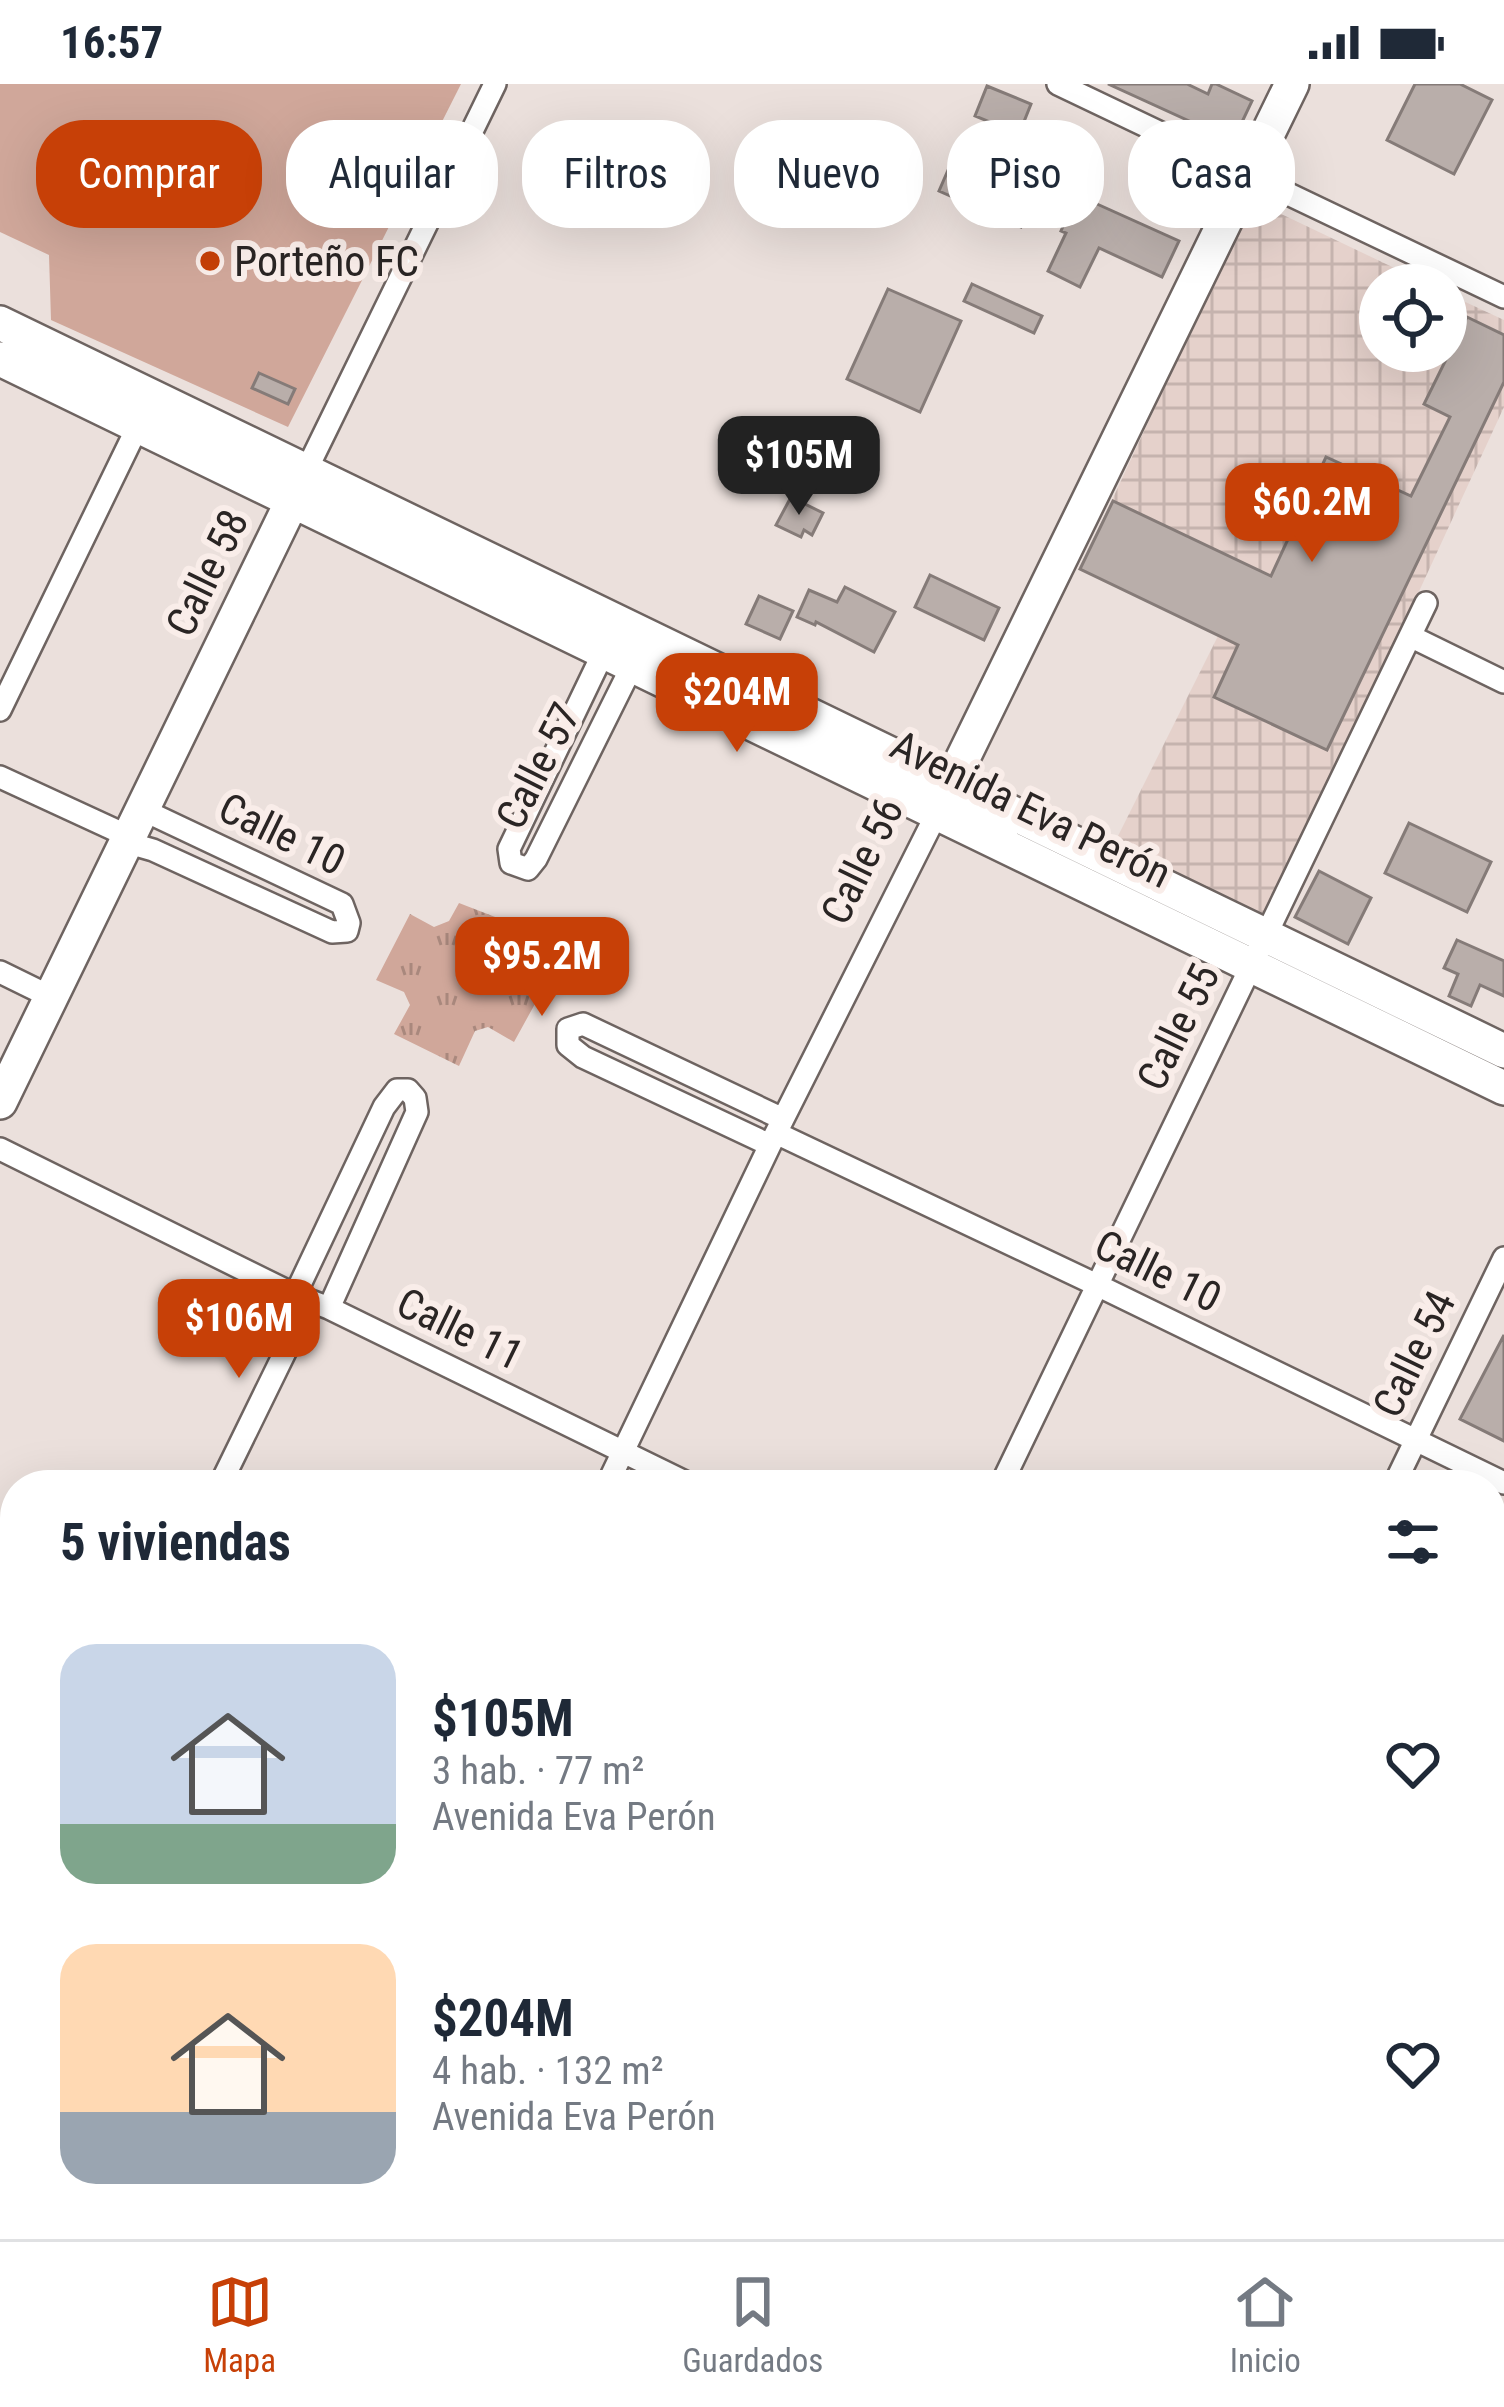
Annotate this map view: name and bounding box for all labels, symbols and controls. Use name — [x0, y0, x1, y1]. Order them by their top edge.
text: 16:57 — [60, 16, 163, 69]
chip: Comprar — [36, 120, 262, 228]
chip: Alquilar — [286, 120, 498, 228]
chip: Filtros — [522, 120, 710, 228]
chip: Nuevo — [734, 120, 923, 228]
chip: Piso — [947, 120, 1104, 228]
chip: Casa — [1128, 120, 1295, 228]
place label: Porteño FC — [234, 237, 419, 286]
marker: Porteño FC — [197, 248, 223, 274]
map controls — [1359, 264, 1467, 372]
button: locate — [1359, 264, 1467, 372]
pin: $105M — [715, 416, 883, 518]
text: $105M — [745, 432, 853, 478]
pin: $60.2M — [1214, 463, 1410, 565]
text: $60.2M — [1252, 479, 1372, 525]
street label: Calle 58 — [156, 502, 258, 644]
pin: $204M — [653, 653, 821, 755]
text: $204M — [683, 669, 791, 715]
street label: Calle 57 — [486, 695, 590, 837]
street label: Avenida Eva Perón — [883, 720, 1179, 898]
street label: Calle 10 — [211, 783, 353, 885]
street label: Calle 56 — [811, 790, 913, 932]
pin: $95.2M — [444, 917, 640, 1019]
text: $95.2M — [482, 933, 602, 979]
street label: Calle 55 — [1127, 956, 1229, 1098]
street label: Calle 10 — [1087, 1220, 1229, 1322]
street label: Calle 11 — [389, 1278, 531, 1380]
pin: $106M — [155, 1279, 323, 1381]
street label: Calle 54 — [1363, 1283, 1465, 1425]
text: $106M — [185, 1295, 293, 1341]
icon: filters — [1380, 1509, 1446, 1575]
text: 5 viviendas — [60, 1513, 291, 1572]
text: $105M — [432, 1689, 574, 1748]
icon: home — [156, 1692, 300, 1836]
icon: heart — [1380, 1731, 1446, 1797]
text: 3 hab. · 77 m² — [432, 1748, 644, 1794]
text: Avenida Eva Perón — [432, 1794, 716, 1840]
text: $204M — [432, 1989, 574, 2048]
icon: home — [156, 1992, 300, 2136]
icon: heart — [1380, 2031, 1446, 2097]
text: 4 hab. · 132 m² — [432, 2048, 664, 2094]
text: Avenida Eva Perón — [432, 2094, 716, 2140]
tab: Mapa — [203, 2269, 276, 2380]
tab: Guardados — [682, 2269, 823, 2380]
tab: Inicio — [1230, 2269, 1301, 2380]

